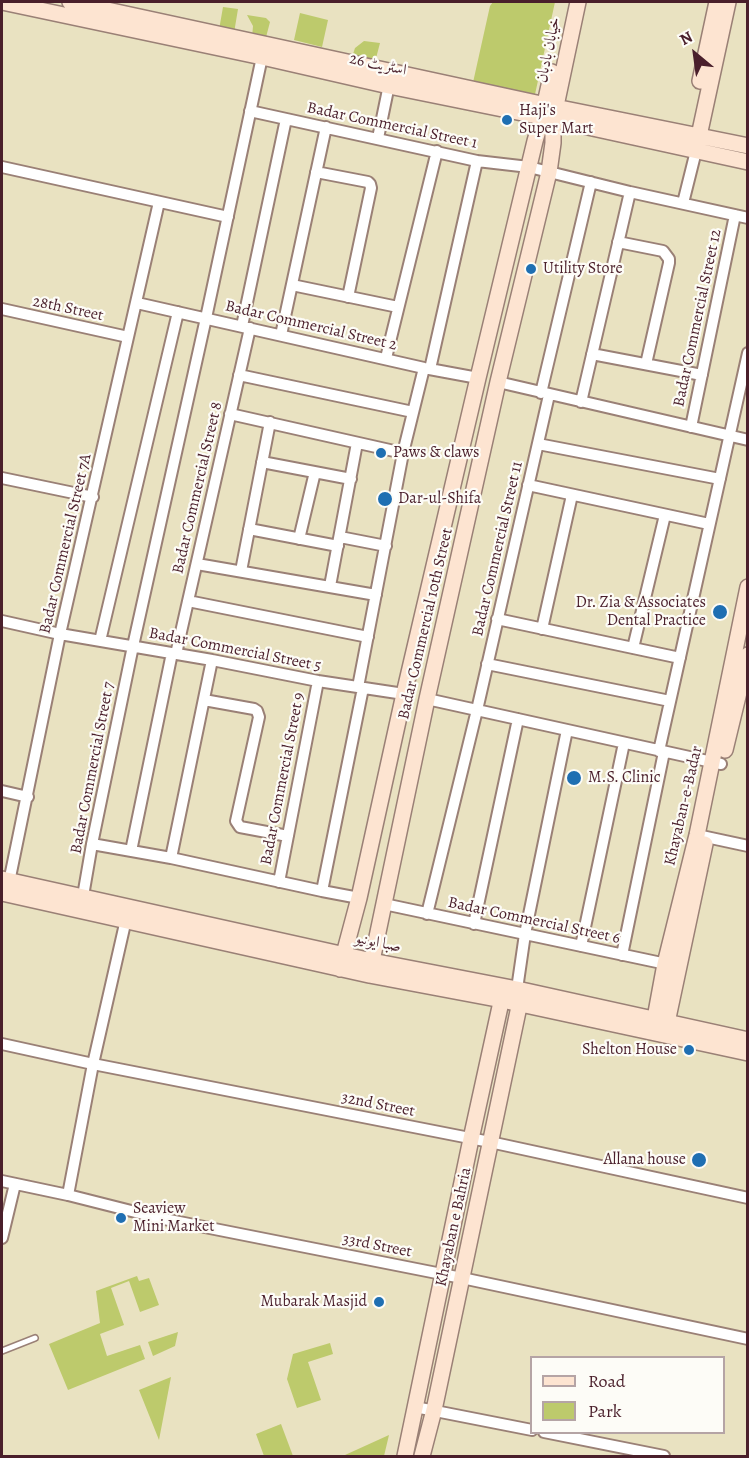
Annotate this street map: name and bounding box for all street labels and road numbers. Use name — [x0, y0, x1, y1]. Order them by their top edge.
street label: خیابان بادبان — [533, 15, 565, 85]
street label: اسٹریٹ 26 — [348, 50, 408, 80]
street label: Badar Commercial Street 1 — [305, 99, 479, 153]
street label: Badar Commercial Street 12 — [670, 227, 726, 409]
street label: 28th Street — [31, 292, 105, 326]
street label: Badar Commercial Street 2 — [223, 297, 399, 355]
street label: Badar Commercial Street 8 — [169, 400, 227, 576]
street label: Badar Commercial Street 7A — [36, 452, 96, 636]
street label: Badar Commercial Street 11 — [469, 460, 527, 638]
street label: Badar Commercial 10th Street — [395, 526, 457, 722]
street label: Badar Commercial Street 5 — [147, 624, 323, 676]
street label: Badar Commercial Street 7 — [67, 680, 119, 856]
street label: Badar Commercial Street 9 — [257, 691, 309, 867]
street label: Khayaban-e-Badar — [661, 744, 707, 868]
street label: Badar Commercial Street 6 — [446, 893, 622, 949]
street label: صبا ایونیو — [353, 929, 403, 957]
street label: 32nd Street — [340, 1089, 416, 1121]
street label: Khayaban e Bahria — [432, 1166, 476, 1288]
street label: 33rd Street — [341, 1230, 413, 1262]

